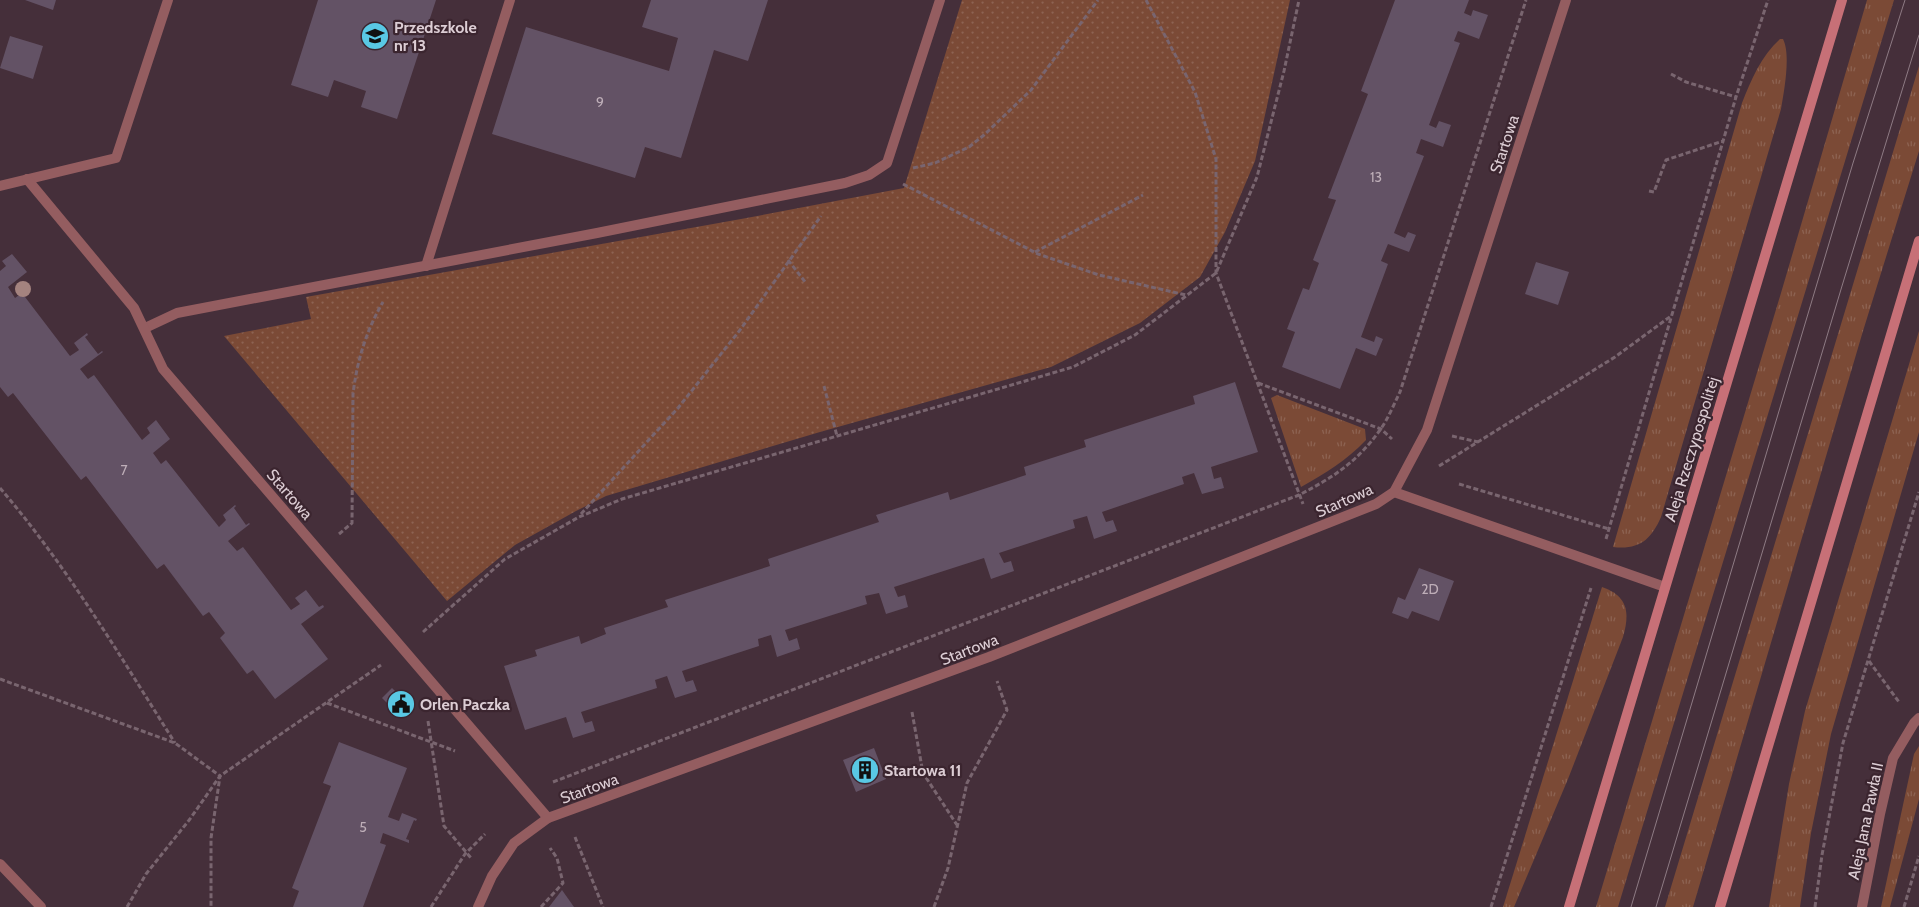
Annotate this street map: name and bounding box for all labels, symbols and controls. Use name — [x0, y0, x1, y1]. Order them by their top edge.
place label: Przedszkole nr 13 — [394, 18, 477, 55]
school or university icon: Przedszkole nr 13 — [360, 21, 390, 51]
house number: 9 — [596, 93, 604, 111]
street label: Startowa — [1486, 112, 1523, 176]
house number: 13 — [1370, 168, 1382, 186]
street label: Aleja Rzeczypospolitej — [1660, 374, 1723, 524]
house number: 7 — [120, 461, 128, 479]
street label: Startowa — [263, 465, 317, 524]
street label: Startowa — [1313, 479, 1376, 521]
house number: 2D — [1421, 580, 1439, 598]
street label: Startowa — [938, 630, 1001, 669]
public building icon: Orlen Paczka — [386, 689, 416, 719]
place label: Orlen Paczka — [420, 695, 510, 714]
building icon: Startowa 11 — [850, 755, 880, 785]
place label: Startowa 11 — [884, 761, 961, 780]
street label: Aleja Jana Pawła II — [1844, 761, 1887, 881]
street label: Startowa — [557, 769, 621, 808]
house number: 5 — [359, 818, 367, 836]

